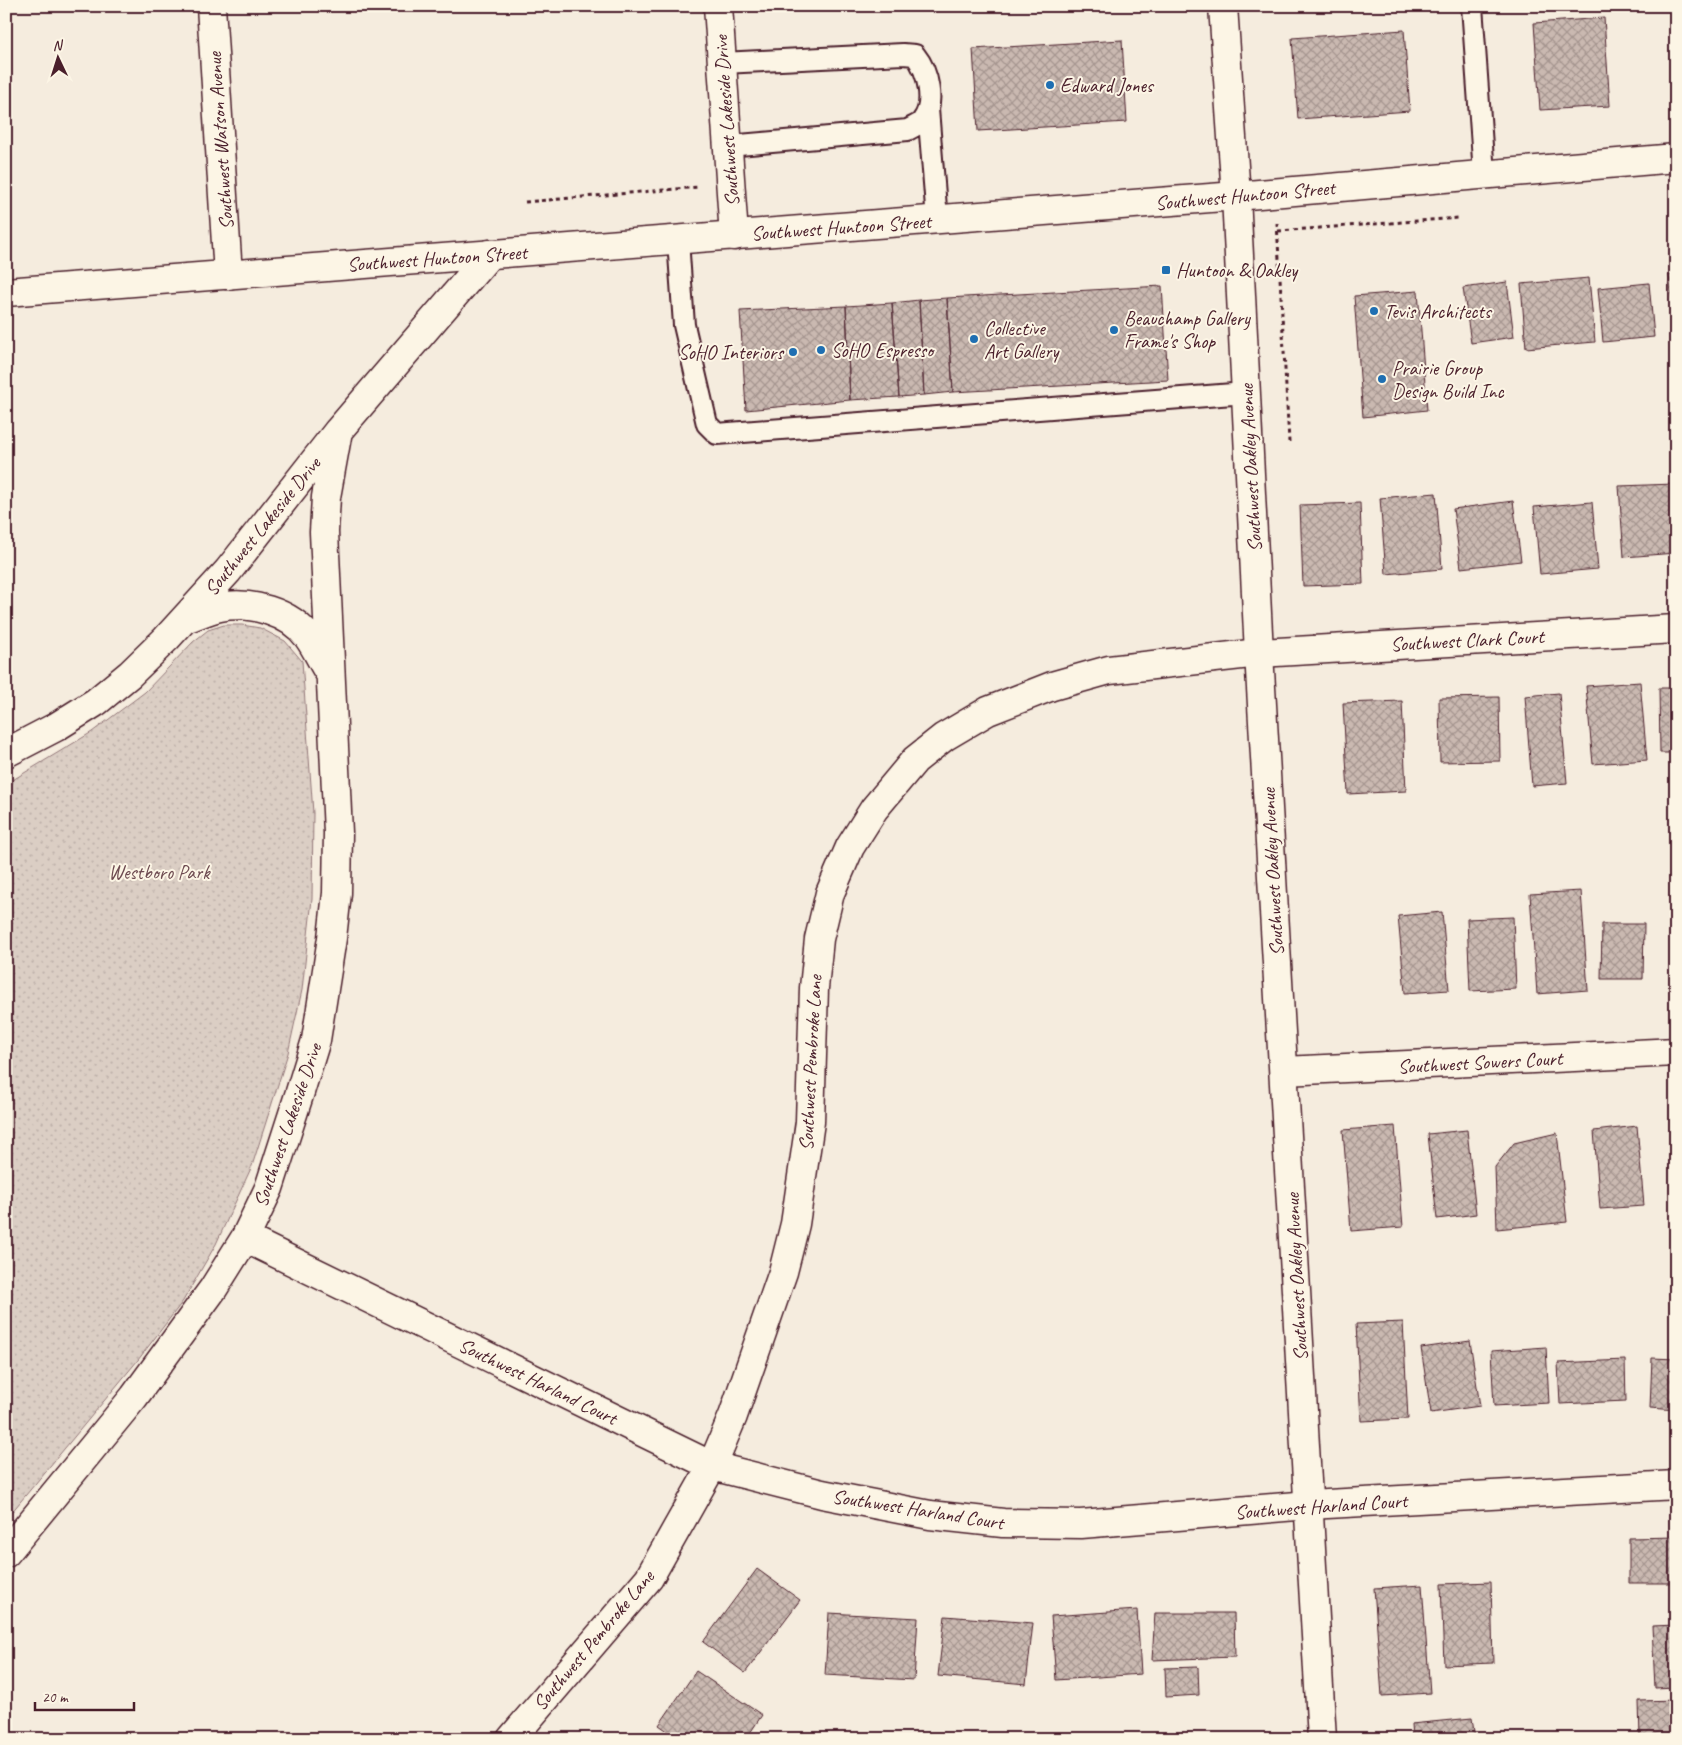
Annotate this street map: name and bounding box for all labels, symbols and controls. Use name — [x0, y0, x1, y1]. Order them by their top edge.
north arrow — [32, 32, 82, 82]
street label: Southwest Lakeside Drive — [708, 33, 745, 207]
text: N — [52, 37, 64, 54]
street label: Southwest Watson Avenue — [202, 50, 239, 231]
place label: Edward Jones — [1060, 73, 1155, 98]
marker: Edward Jones — [1044, 79, 1056, 91]
street label: Southwest Huntoon Street — [1154, 175, 1338, 216]
street label: Southwest Huntoon Street — [750, 209, 934, 246]
street label: Southwest Huntoon Street — [346, 240, 530, 277]
place label: Huntoon & Oakley — [1176, 258, 1299, 283]
marker: Huntoon & Oakley — [1160, 264, 1172, 276]
place label: Tevis Architects — [1384, 299, 1493, 324]
marker: Tevis Architects — [1368, 305, 1380, 317]
place label: Beauchamp Gallery Frame's Shop — [1124, 306, 1251, 354]
place label: Collective Art Gallery — [984, 316, 1060, 364]
marker: Beauchamp Gallery Frame's Shop — [1108, 324, 1120, 336]
marker: Collective Art Gallery — [968, 333, 980, 345]
place label: SoHO Espresso — [831, 338, 935, 363]
place label: SoHO Interiors — [678, 340, 785, 365]
marker: SoHO Espresso — [815, 344, 827, 356]
marker: SoHO Interiors — [787, 346, 799, 358]
place label: Prairie Group Design Build Inc — [1392, 356, 1504, 404]
marker: Prairie Group Design Build Inc — [1376, 373, 1388, 385]
street label: Southwest Oakley Avenue — [1234, 382, 1267, 553]
street label: Southwest Lakeside Drive — [199, 451, 327, 601]
street label: Southwest Clark Court — [1390, 624, 1547, 657]
street label: Southwest Oakley Avenue — [1256, 786, 1289, 957]
park label: Westboro Park — [108, 860, 211, 885]
street label: Southwest Pembroke Lane — [793, 973, 828, 1151]
street label: Southwest Lakeside Drive — [248, 1039, 328, 1210]
street label: Southwest Sowers Court — [1397, 1046, 1565, 1079]
street label: Southwest Oakley Avenue — [1280, 1191, 1313, 1362]
street label: Southwest Harland Court — [455, 1332, 623, 1432]
street label: Southwest Harland Court — [831, 1484, 1008, 1536]
street label: Southwest Harland Court — [1234, 1488, 1410, 1525]
street label: Southwest Pembroke Lane — [527, 1564, 660, 1716]
scale bar — [35, 1680, 134, 1712]
text: 20 m — [42, 1688, 69, 1707]

